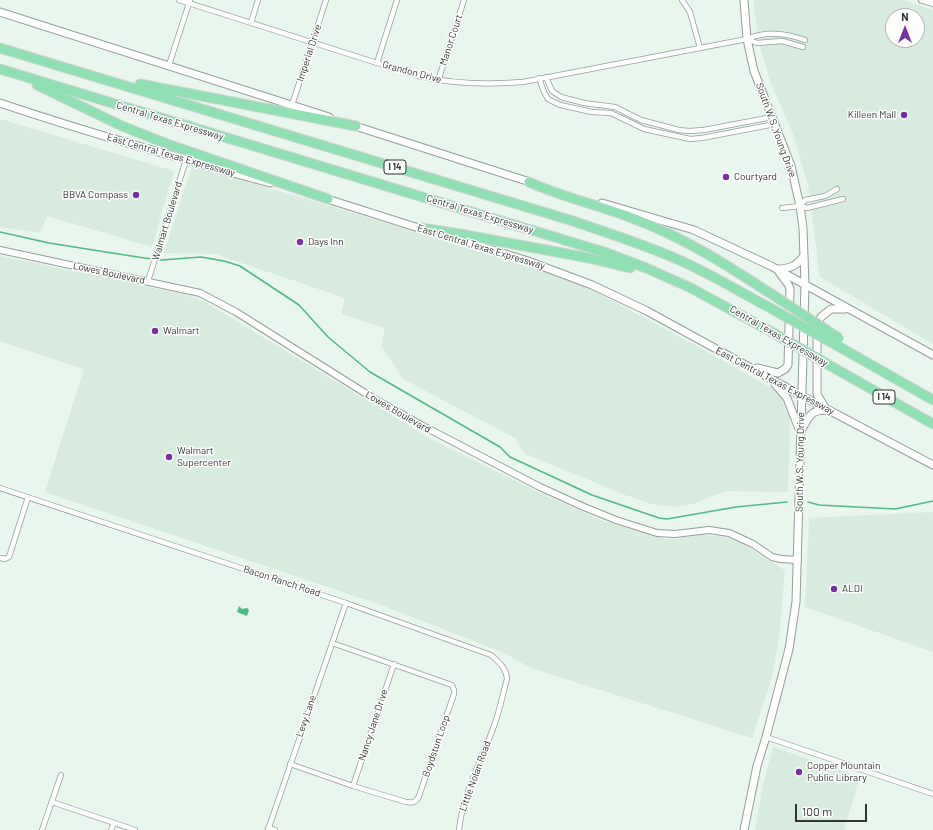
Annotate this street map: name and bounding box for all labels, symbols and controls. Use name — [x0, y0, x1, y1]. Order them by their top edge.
north arrow — [885, 8, 925, 48]
text: N — [901, 10, 909, 23]
street label: Manor Court — [437, 13, 465, 67]
street label: Imperial Drive — [294, 23, 324, 83]
street label: Grandon Drive — [381, 58, 443, 86]
street label: South W.S. Young Drive — [753, 81, 799, 179]
street label: Central Texas Expressway — [115, 99, 225, 143]
place label: Killeen Mall — [848, 109, 896, 121]
marker: Killeen Mall — [899, 110, 909, 120]
street label: East Central Texas Expressway — [105, 131, 237, 179]
road number: I 14 — [384, 160, 406, 174]
place label: Courtyard — [734, 171, 777, 183]
marker: Courtyard — [721, 172, 731, 182]
street label: Walmart Boulevard — [149, 180, 185, 262]
place label: BBVA Compass — [63, 189, 128, 201]
marker: BBVA Compass — [131, 190, 141, 200]
street label: Central Texas Expressway — [425, 192, 535, 236]
street label: East Central Texas Expressway — [416, 222, 546, 272]
place label: Days Inn — [308, 236, 344, 248]
marker: Days Inn — [295, 237, 305, 247]
street label: Lowes Boulevard — [72, 260, 146, 286]
street label: Central Texas Expressway — [728, 303, 830, 369]
place label: Walmart — [163, 325, 200, 337]
marker: Walmart — [150, 326, 160, 336]
street label: East Central Texas Expressway — [713, 344, 837, 418]
street label: Lowes Boulevard — [363, 388, 433, 436]
road number: I 14 — [873, 390, 895, 404]
street label: South W.S. Young Drive — [793, 412, 807, 512]
place label: Walmart Supercenter — [177, 445, 231, 468]
marker: Walmart Supercenter — [164, 452, 174, 462]
street label: Bacon Ranch Road — [242, 563, 322, 599]
place label: ALDI — [842, 583, 863, 595]
marker: ALDI — [829, 584, 839, 594]
street label: Nancy Jane Drive — [356, 688, 390, 762]
street label: Levy Lane — [293, 693, 319, 739]
street label: Boydstun Loop — [420, 713, 452, 779]
street label: Little Nolan Road — [457, 739, 493, 813]
place label: Copper Mountain Public Library — [807, 760, 880, 784]
marker: Copper Mountain Public Library — [794, 767, 804, 777]
scale bar — [797, 796, 869, 822]
text: 100 m — [802, 804, 832, 818]

